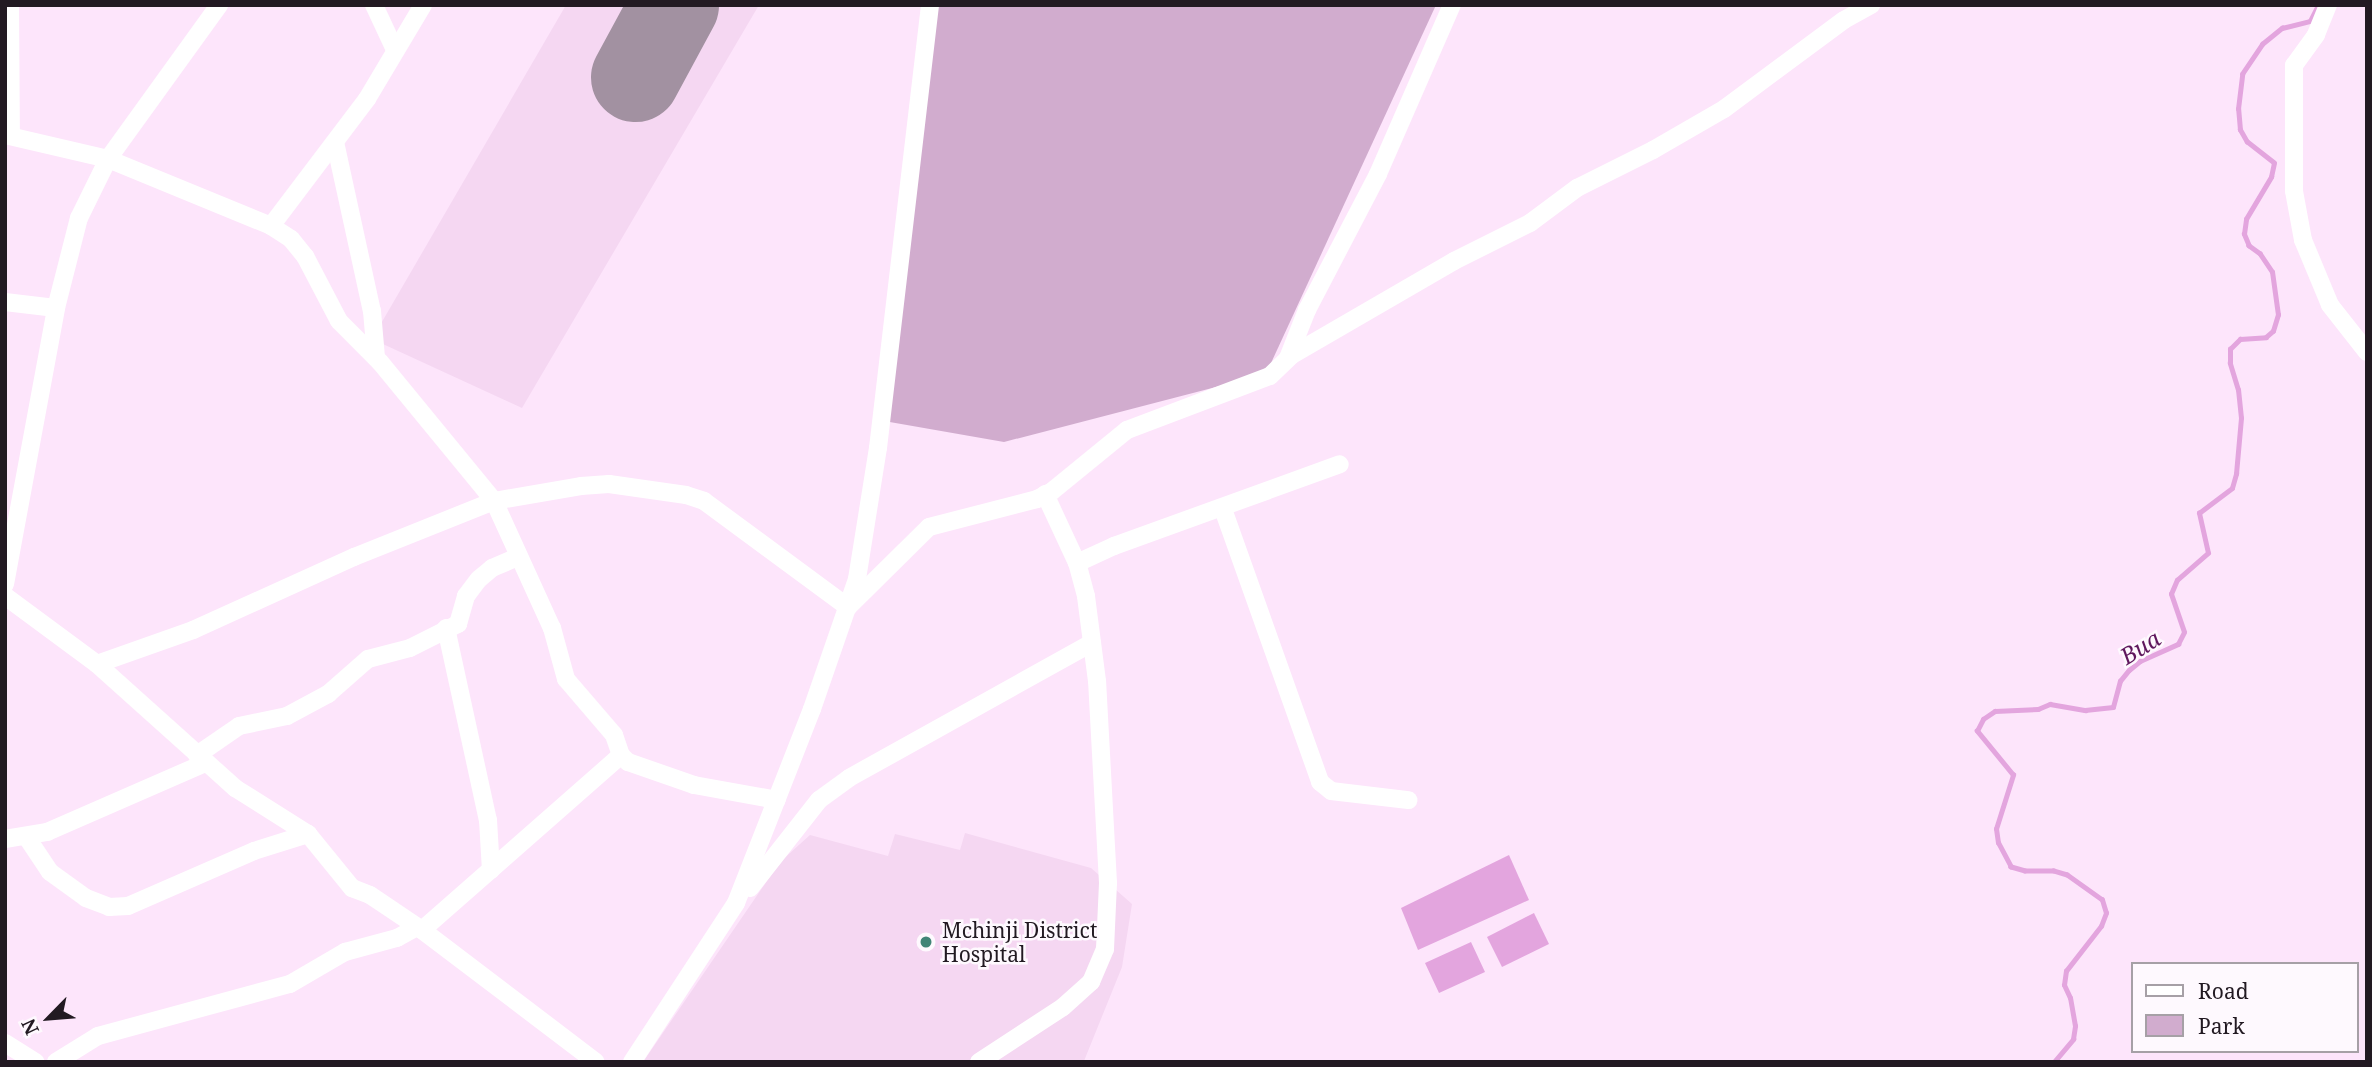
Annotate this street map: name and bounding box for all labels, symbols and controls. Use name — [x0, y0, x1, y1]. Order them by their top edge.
water label: Bua — [2115, 624, 2165, 670]
place label: Mchinji District Hospital — [942, 917, 1097, 967]
marker: Mchinji District Hospital — [916, 932, 936, 952]
legend — [2130, 962, 2358, 1053]
text: Road — [2198, 977, 2249, 1005]
north arrow — [14, 983, 84, 1053]
text: Park — [2198, 1012, 2245, 1040]
text: N — [15, 1015, 45, 1039]

